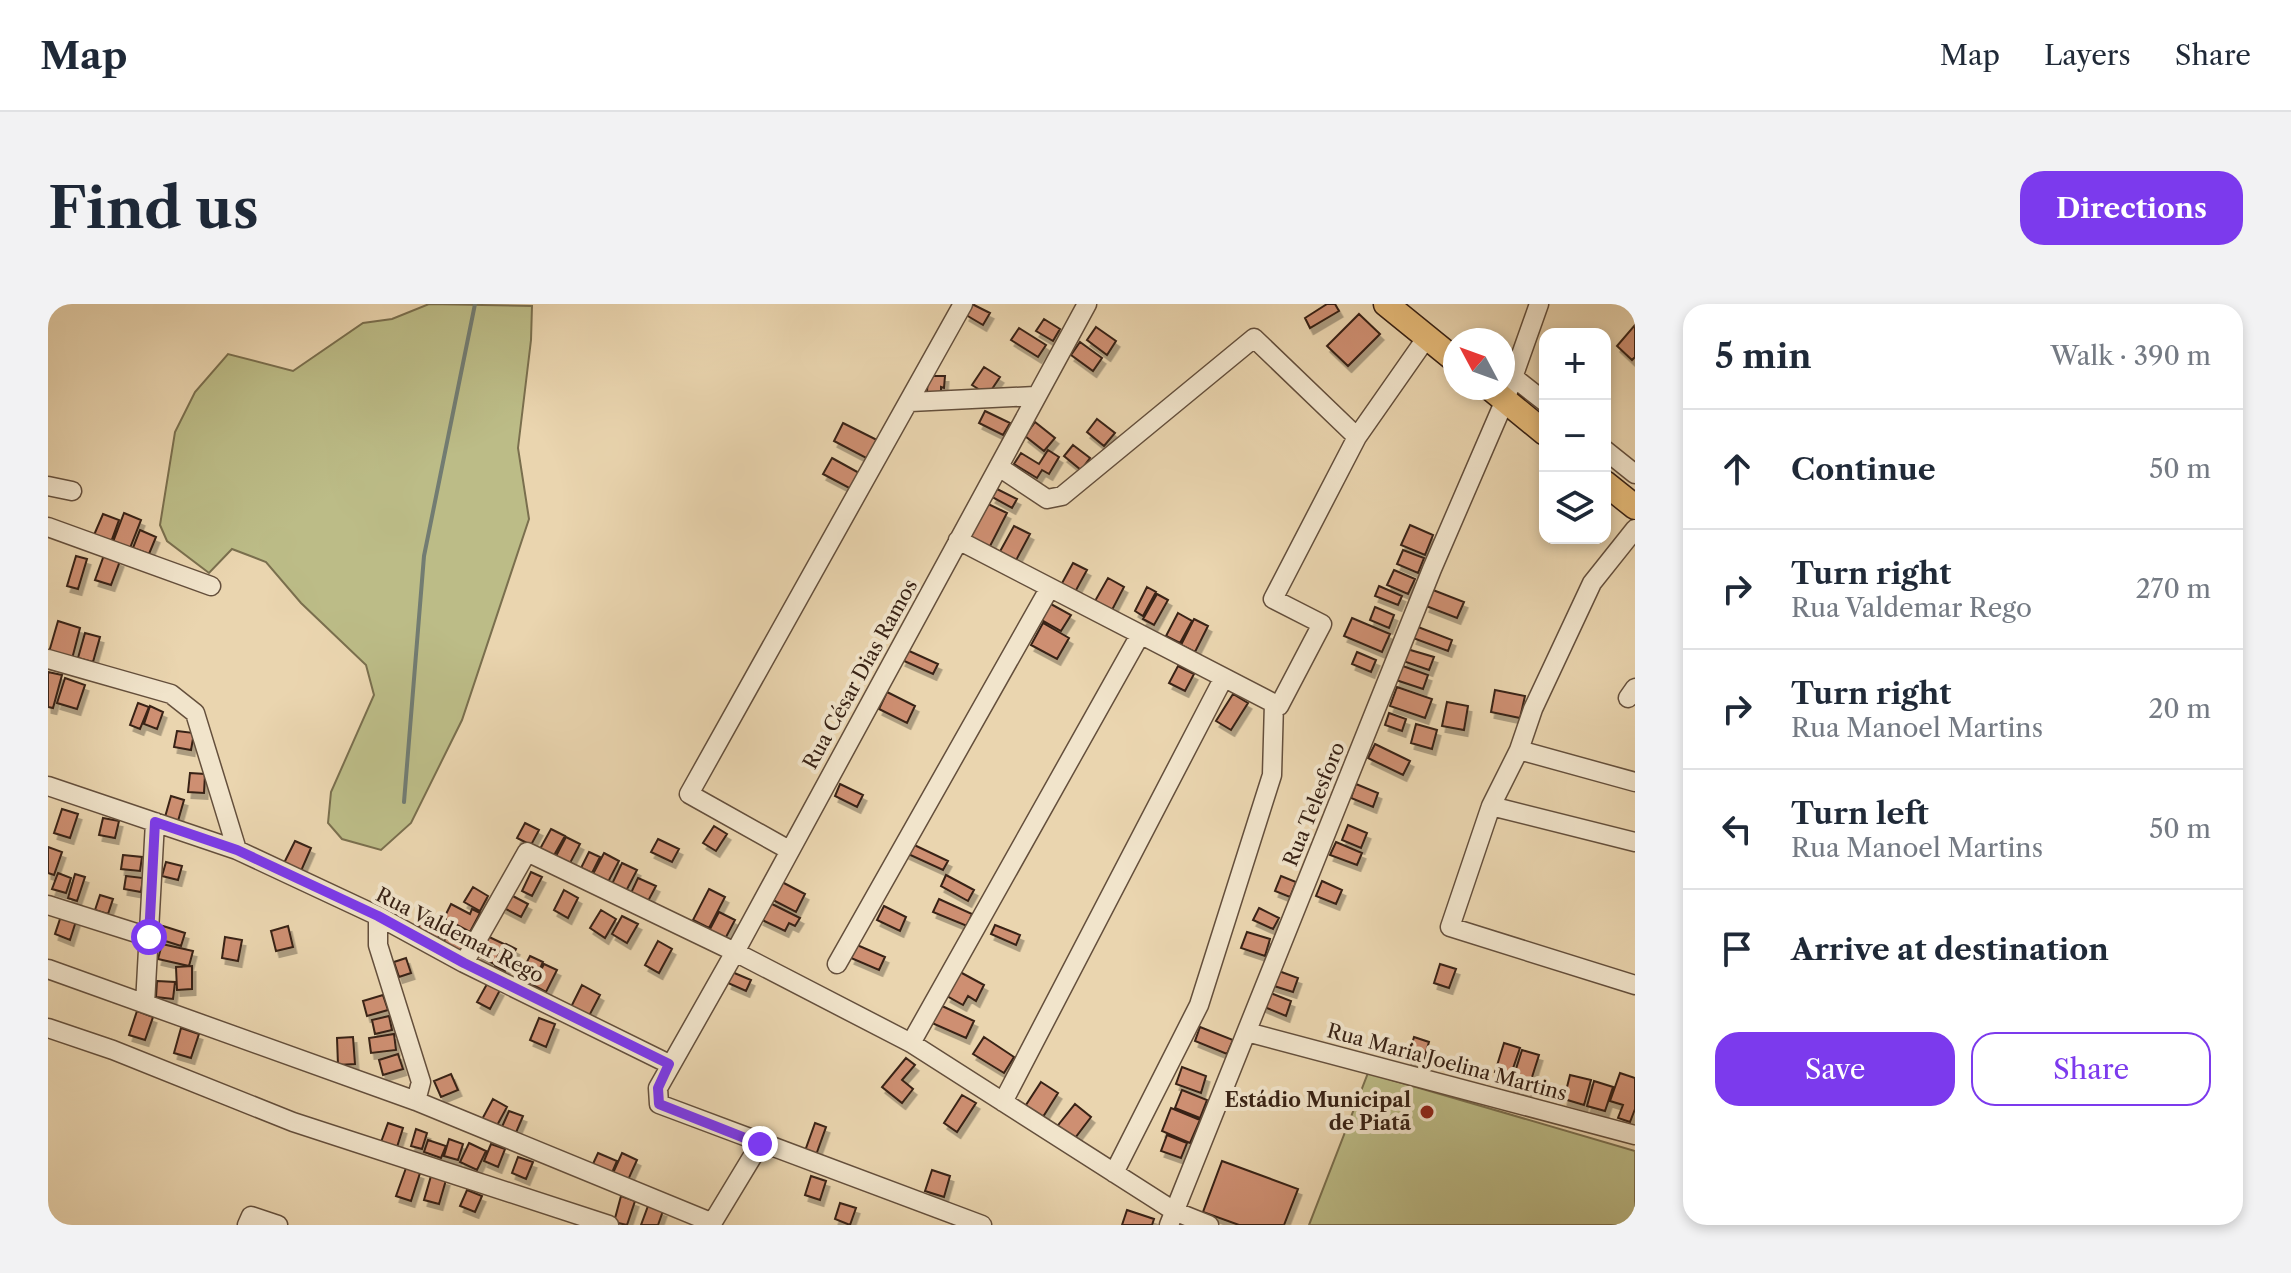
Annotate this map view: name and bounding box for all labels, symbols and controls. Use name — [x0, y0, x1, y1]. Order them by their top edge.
text: Map — [40, 32, 128, 79]
text: Map — [1940, 38, 2000, 72]
text: Layers — [2044, 38, 2131, 72]
text: Share — [2175, 38, 2251, 72]
button: Directions — [2020, 171, 2243, 245]
text: Find us — [48, 174, 259, 243]
north arrow — [1443, 328, 1515, 400]
map controls — [1539, 328, 1611, 544]
button: + — [1539, 328, 1611, 400]
text: 5 min — [1715, 335, 1812, 377]
text: Walk · 390 m — [2051, 340, 2211, 372]
button: − — [1539, 400, 1611, 472]
icon: ahead — [1715, 447, 1759, 491]
text: Continue — [1791, 451, 1936, 488]
text: 50 m — [2149, 453, 2211, 485]
button: layers — [1539, 472, 1611, 544]
text: Turn right — [1791, 555, 1951, 592]
icon: right — [1715, 567, 1759, 611]
text: 270 m — [2136, 573, 2211, 605]
street label: Rua César Dias Ramos — [798, 575, 922, 773]
text: Rua Valdemar Rego — [1791, 592, 2032, 624]
text: Turn right — [1791, 675, 1951, 712]
icon: right — [1715, 687, 1759, 731]
text: 20 m — [2148, 693, 2211, 725]
text: Rua Manoel Martins — [1791, 712, 2043, 744]
street label: Rua Telesforo — [1278, 738, 1350, 870]
text: Turn left — [1791, 795, 1928, 832]
icon: left — [1715, 807, 1759, 851]
text: 50 m — [2149, 813, 2211, 845]
text: Rua Manoel Martins — [1791, 832, 2043, 864]
street label: Rua Valdemar Rego — [372, 882, 548, 988]
route start — [131, 919, 167, 955]
icon: arrive — [1715, 927, 1759, 971]
text: Arrive at destination — [1791, 931, 2109, 968]
street label: Rua Maria Joelina Martins — [1325, 1018, 1569, 1106]
button: Save — [1715, 1032, 1955, 1106]
button: Share — [1971, 1032, 2211, 1106]
place label: Estádio Municipal de Piatã — [1224, 1088, 1411, 1135]
marker: Estádio Municipal de Piatã — [1418, 1103, 1436, 1121]
route end — [742, 1126, 778, 1162]

